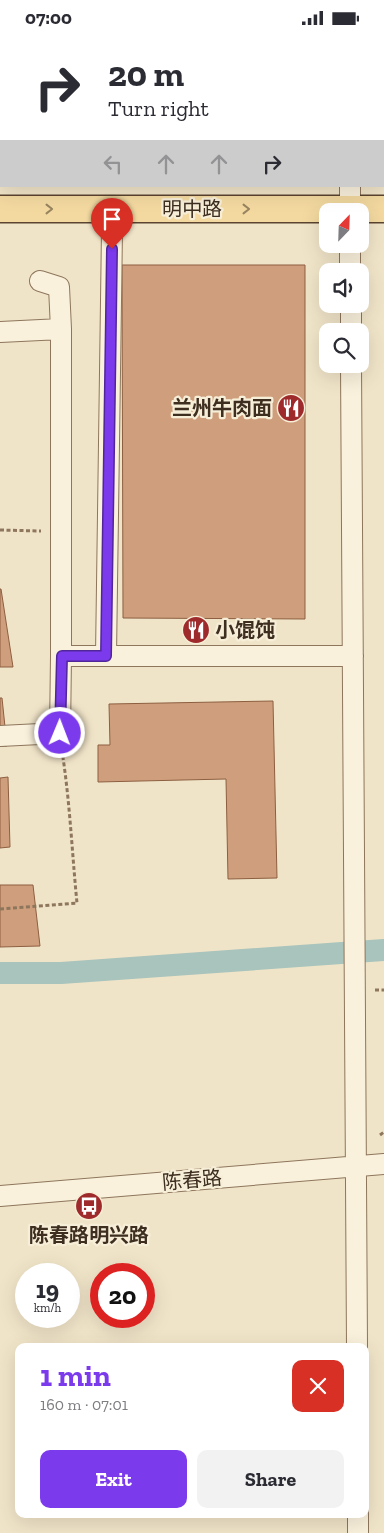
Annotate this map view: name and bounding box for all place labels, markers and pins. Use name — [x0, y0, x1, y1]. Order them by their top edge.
pin — [91, 198, 133, 249]
restaurant icon: 兰州牛肉面 — [276, 393, 306, 423]
place label: 兰州牛肉面 — [172, 396, 272, 420]
restaurant icon: 小馄饨 — [181, 615, 211, 645]
place label: 小馄饨 — [215, 618, 275, 642]
bus stop icon: 陈春路明兴路 — [74, 1191, 104, 1221]
place label: 陈春路明兴路 — [29, 1223, 149, 1247]

